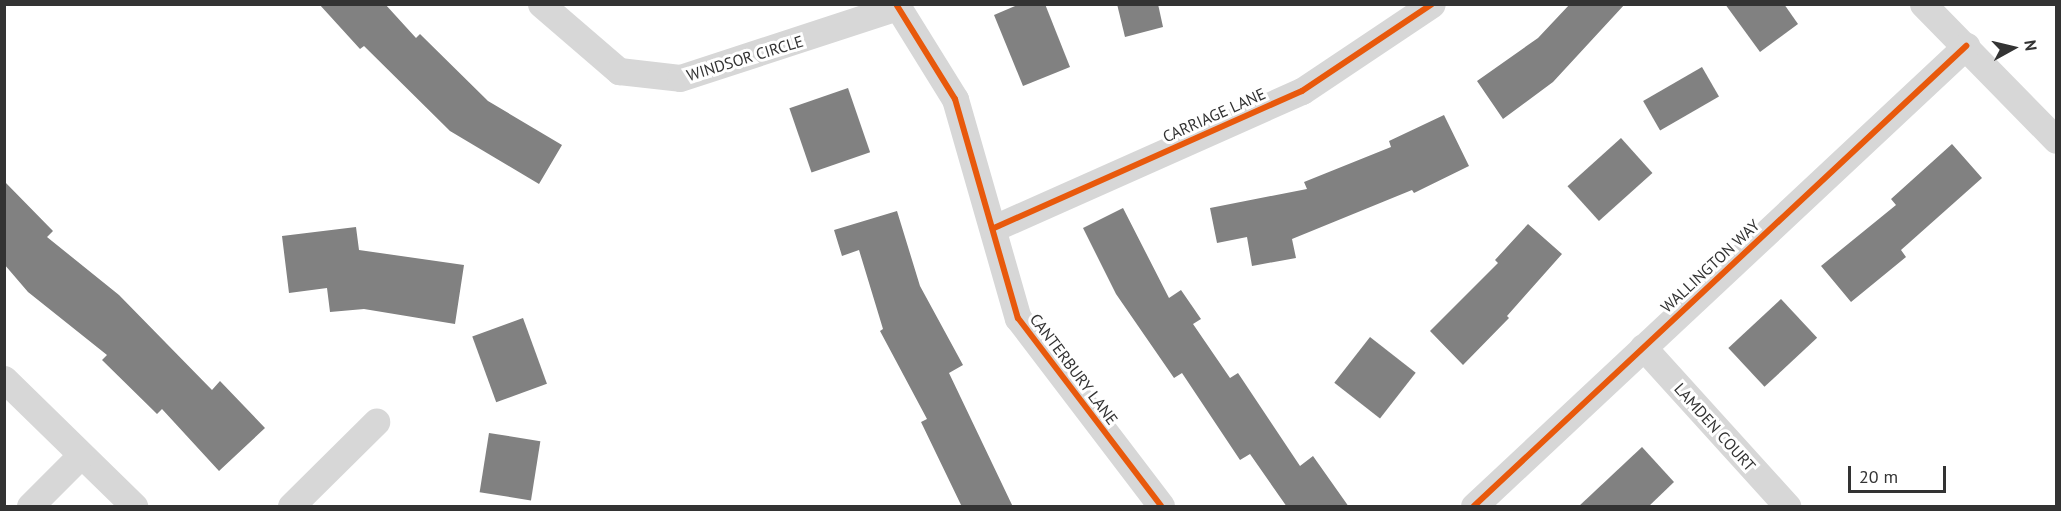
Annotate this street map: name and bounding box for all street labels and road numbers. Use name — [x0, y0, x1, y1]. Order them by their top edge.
street label: WINDSOR CIRCLE — [684, 31, 806, 85]
street label: CARRIAGE LANE — [1160, 84, 1268, 146]
street label: WALLINGTON WAY — [1657, 215, 1763, 317]
street label: CANTERBURY LANE — [1026, 310, 1122, 428]
street label: LAMDEN COURT — [1670, 379, 1760, 475]

